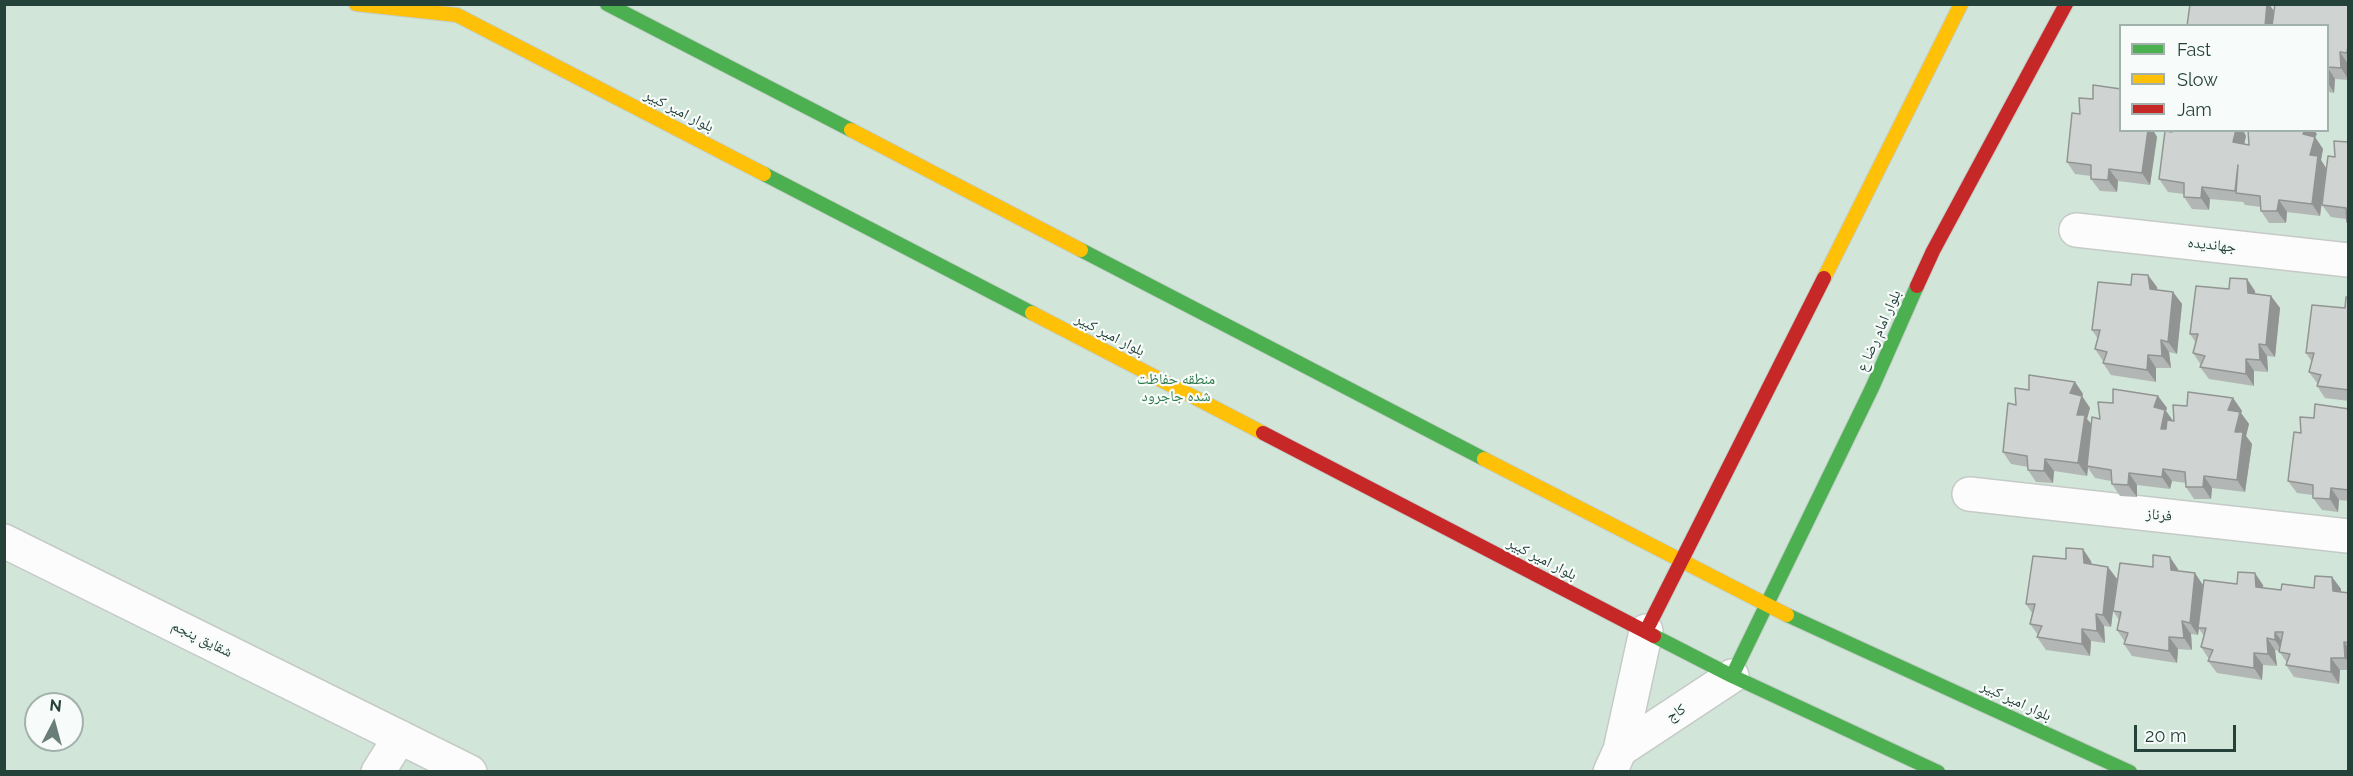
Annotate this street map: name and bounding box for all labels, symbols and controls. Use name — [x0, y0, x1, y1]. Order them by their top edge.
legend — [2119, 24, 2329, 132]
text: Fast — [2177, 39, 2211, 60]
text: Slow — [2177, 69, 2218, 90]
street label: بلوار امیر کبیر — [641, 86, 717, 136]
text: Jam — [2177, 99, 2212, 120]
street label: جهاندیده — [2187, 234, 2237, 256]
street label: بلوار امام رضا ع — [1853, 287, 1905, 375]
street label: بلوار امیر کبیر — [1072, 310, 1148, 360]
park label: منطقه حفاظت شده جاجرود — [1137, 370, 1215, 405]
street label: فرناز — [2145, 505, 2173, 525]
street label: بلوار امیر کبیر — [1504, 534, 1580, 584]
street label: شقایق پنجم — [169, 617, 235, 661]
street label: بلوار امیر کبیر — [1978, 677, 2054, 725]
north arrow — [24, 692, 84, 752]
text: N — [49, 696, 63, 716]
street label: کاج — [1663, 700, 1689, 726]
scale bar — [2137, 713, 2239, 751]
text: 20 m — [2145, 725, 2187, 746]

